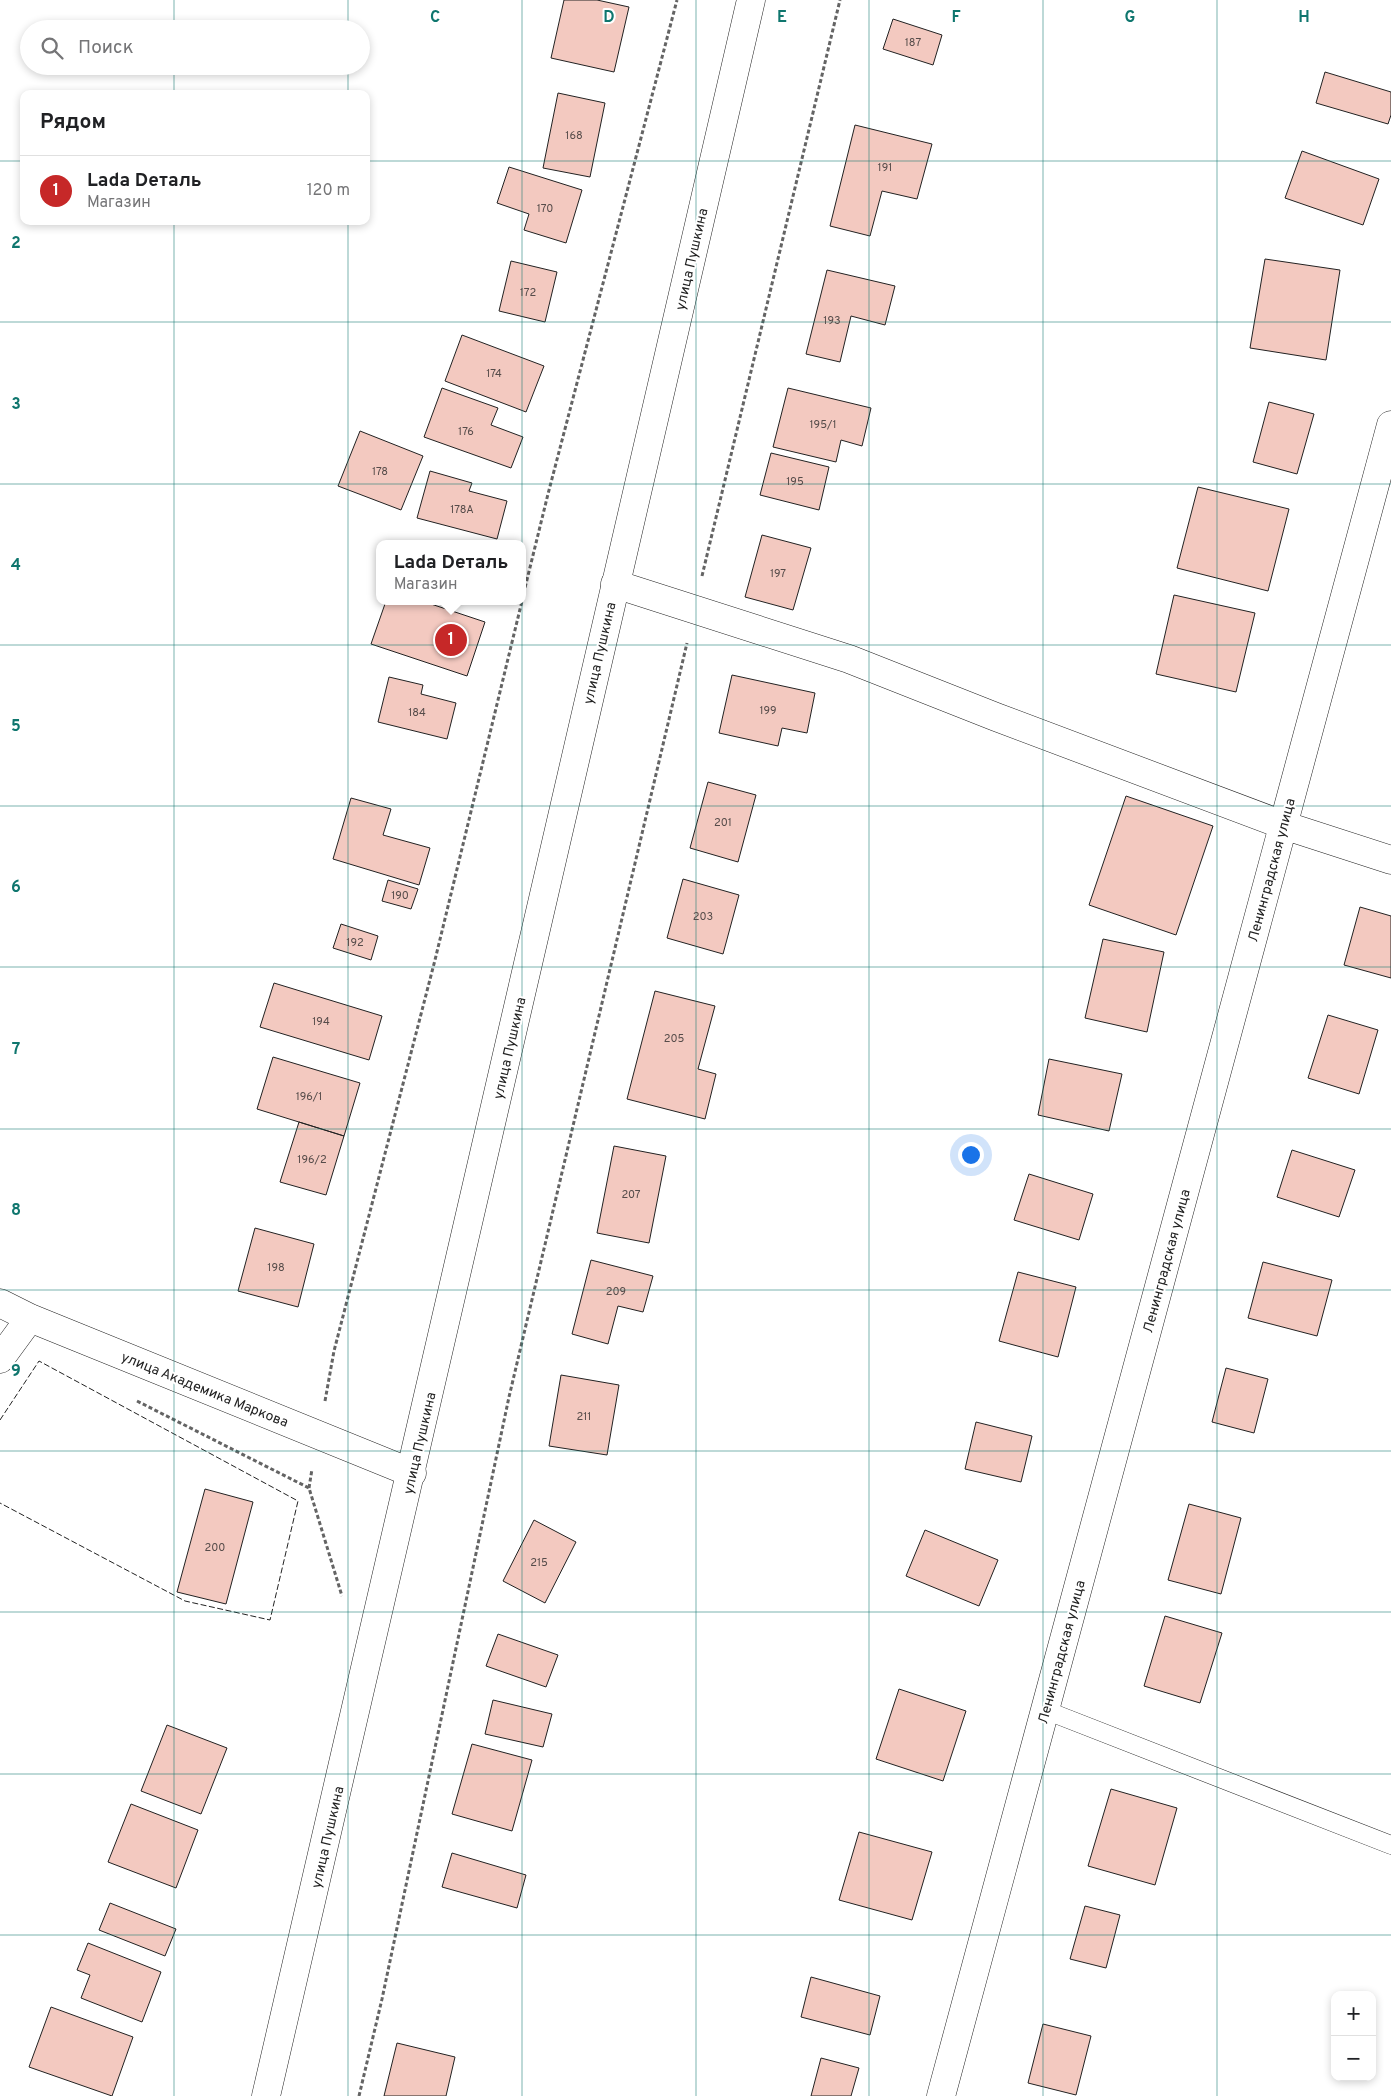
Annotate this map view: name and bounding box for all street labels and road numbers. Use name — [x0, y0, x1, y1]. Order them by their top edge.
street label: улица Пушкина — [672, 207, 712, 312]
street label: улица Пушкина — [580, 601, 620, 706]
street label: Ленинградская улица — [1245, 797, 1300, 944]
street label: улица Пушкина — [490, 996, 530, 1101]
street label: Ленинградская улица — [1140, 1188, 1195, 1335]
street label: улица Академика Маркова — [118, 1349, 290, 1432]
street label: улица Пушкина — [400, 1391, 440, 1496]
street label: Ленинградская улица — [1035, 1579, 1090, 1726]
street label: улица Пушкина — [308, 1785, 348, 1890]

